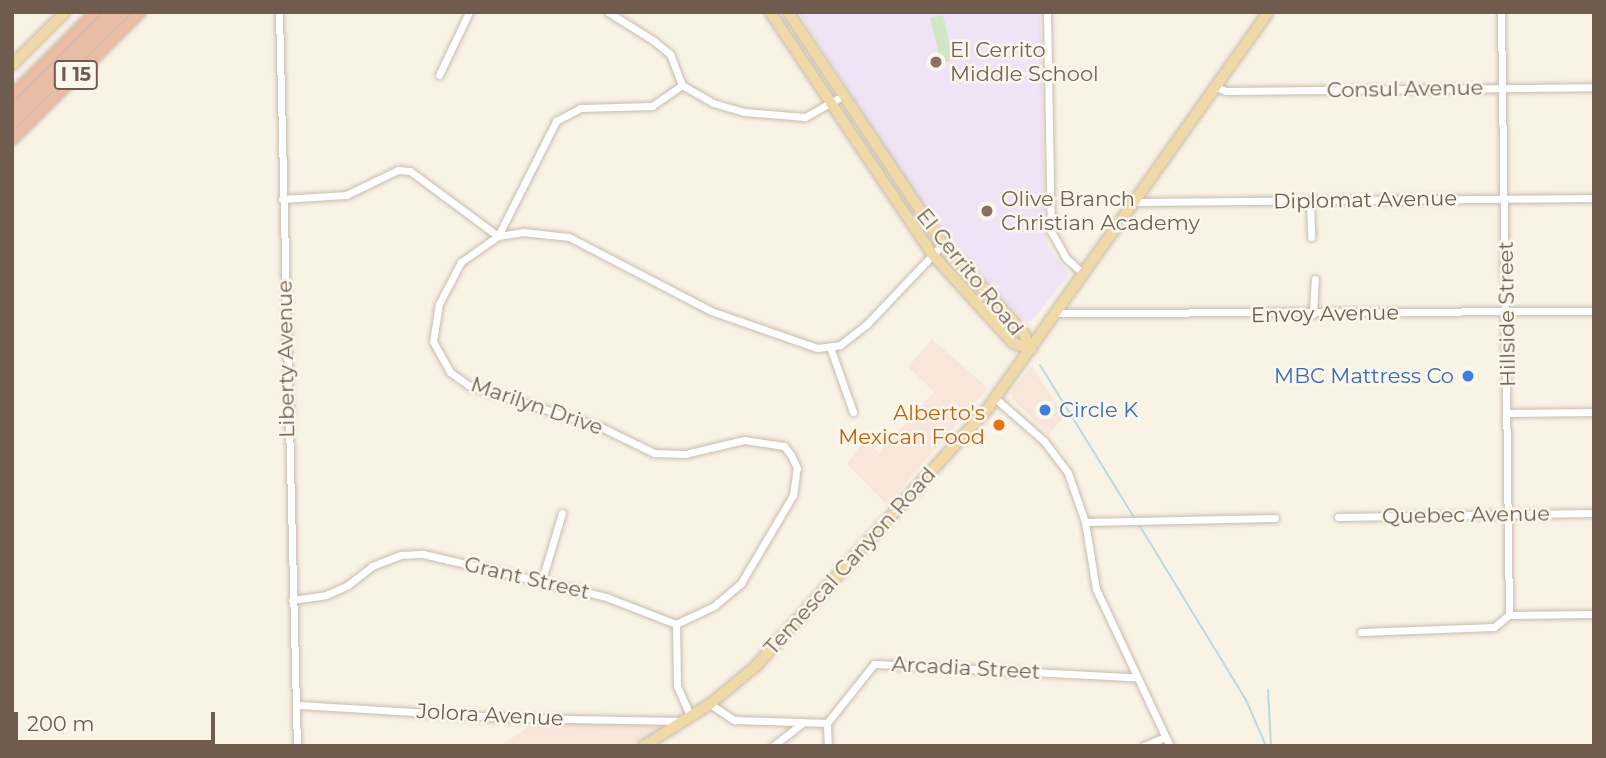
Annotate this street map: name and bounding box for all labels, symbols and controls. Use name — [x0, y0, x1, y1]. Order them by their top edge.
place label: El Cerrito Middle School — [950, 37, 1099, 87]
marker: El Cerrito Middle School — [928, 54, 944, 70]
road number: I 15 — [53, 60, 99, 90]
street label: Consul Avenue — [1327, 75, 1483, 103]
place label: Olive Branch Christian Academy — [1001, 186, 1200, 236]
street label: Diplomat Avenue — [1273, 186, 1457, 214]
street label: El Cerrito Road — [911, 203, 1029, 341]
marker: Olive Branch Christian Academy — [979, 203, 995, 219]
street label: Hillside Street — [1493, 241, 1521, 387]
street label: Liberty Avenue — [272, 280, 300, 438]
street label: Envoy Avenue — [1251, 300, 1399, 328]
place label: MBC Mattress Co — [1274, 363, 1454, 389]
marker: MBC Mattress Co — [1460, 368, 1476, 384]
street label: Marilyn Drive — [468, 372, 606, 440]
place label: Circle K — [1059, 397, 1138, 423]
place label: Alberto's Mexican Food — [838, 400, 985, 450]
marker: Circle K — [1037, 402, 1053, 418]
marker: Alberto's Mexican Food — [991, 417, 1007, 433]
street label: Temescal Canyon Road — [759, 462, 941, 660]
street label: Quebec Avenue — [1382, 501, 1550, 529]
street label: Grant Street — [462, 551, 592, 605]
street label: Arcadia Street — [891, 652, 1041, 684]
scale bar — [18, 698, 219, 742]
street label: Jolora Avenue — [416, 699, 564, 731]
text: 200 m — [27, 711, 94, 736]

